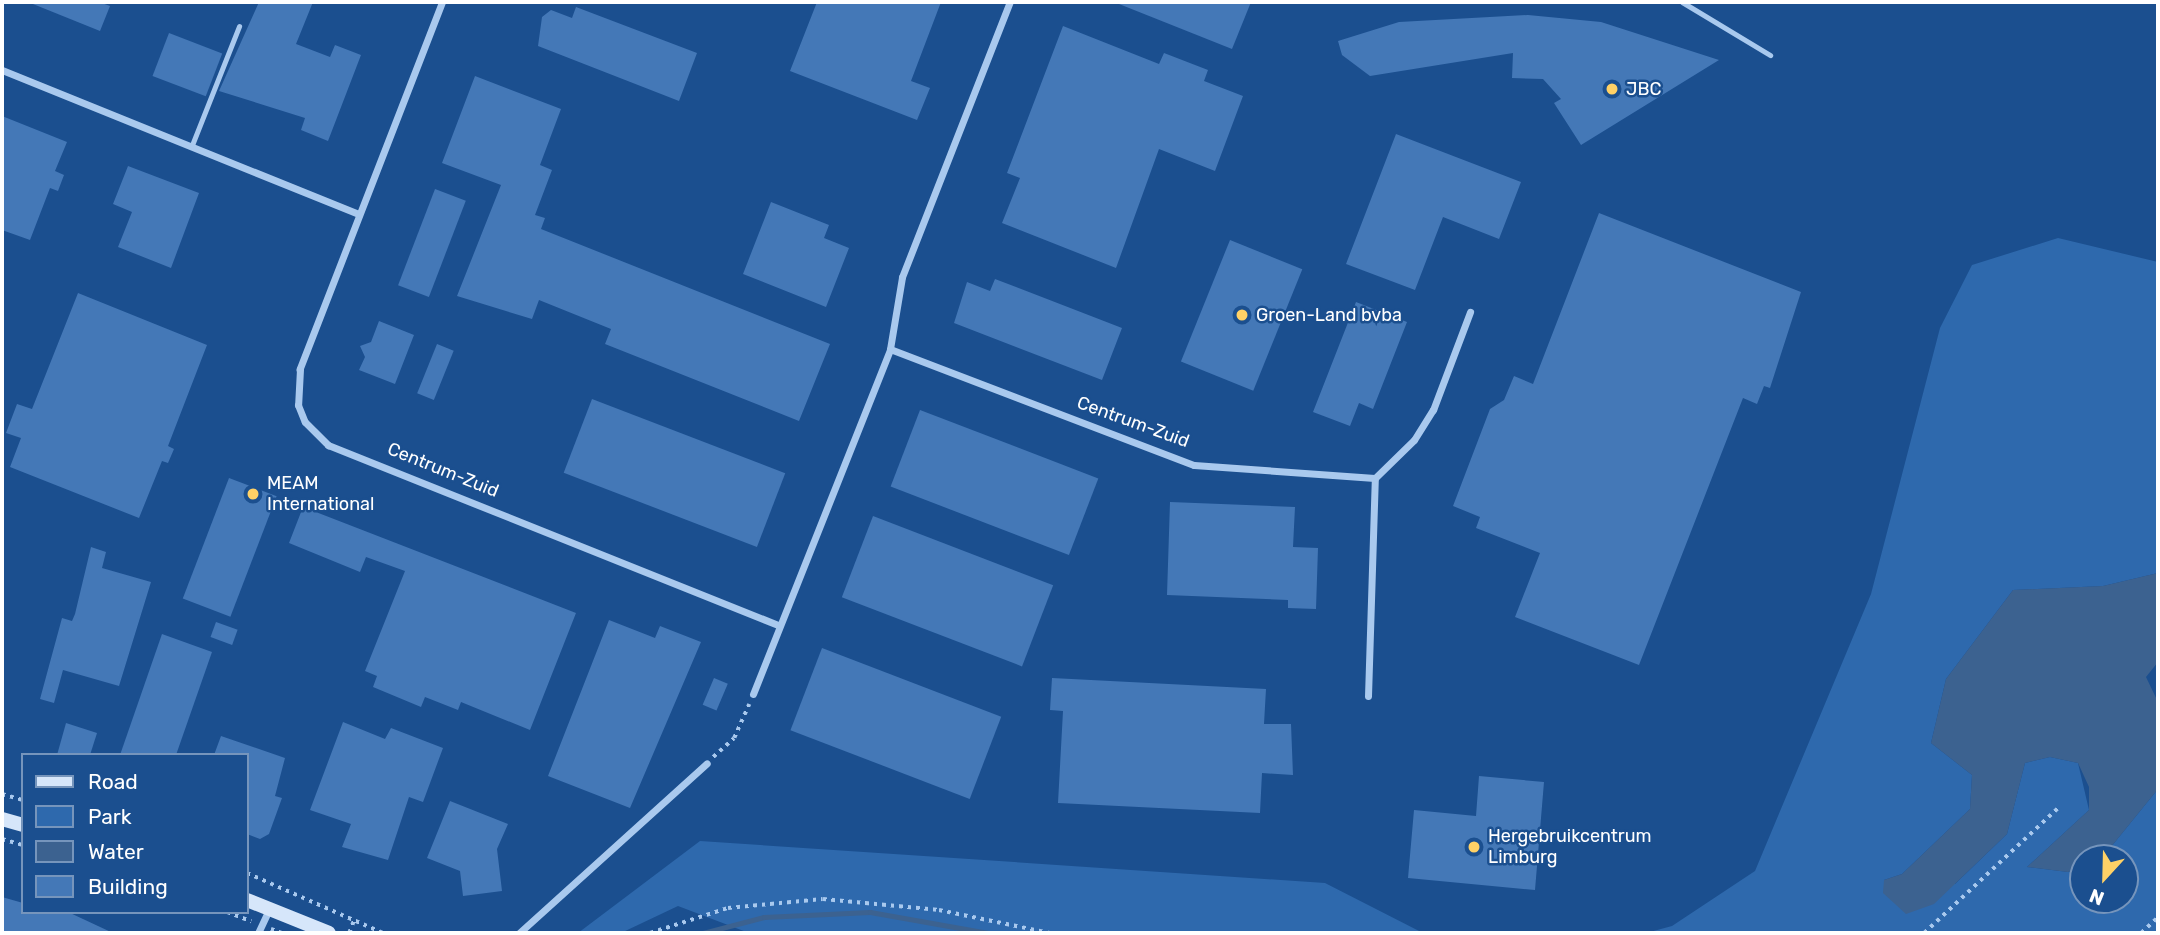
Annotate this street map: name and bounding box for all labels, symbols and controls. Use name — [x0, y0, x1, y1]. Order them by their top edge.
place label: JBC — [1626, 78, 1661, 100]
marker: JBC — [1604, 81, 1620, 97]
place label: Groen-Land bvba — [1256, 304, 1402, 326]
marker: Groen-Land bvba — [1234, 307, 1250, 323]
street label: Centrum-Zuid — [1074, 392, 1192, 452]
street label: Centrum-Zuid — [384, 438, 502, 502]
place label: MEAM International — [267, 473, 374, 516]
marker: MEAM International — [245, 486, 261, 502]
legend — [21, 753, 248, 914]
text: Road — [88, 769, 138, 794]
text: Park — [88, 804, 132, 829]
place label: Hergebruikcentrum Limburg — [1488, 826, 1652, 868]
text: Water — [88, 839, 144, 864]
marker: Hergebruikcentrum Limburg — [1466, 839, 1482, 855]
north arrow — [2069, 844, 2139, 914]
text: Building — [88, 874, 168, 899]
text: N — [2086, 884, 2107, 910]

